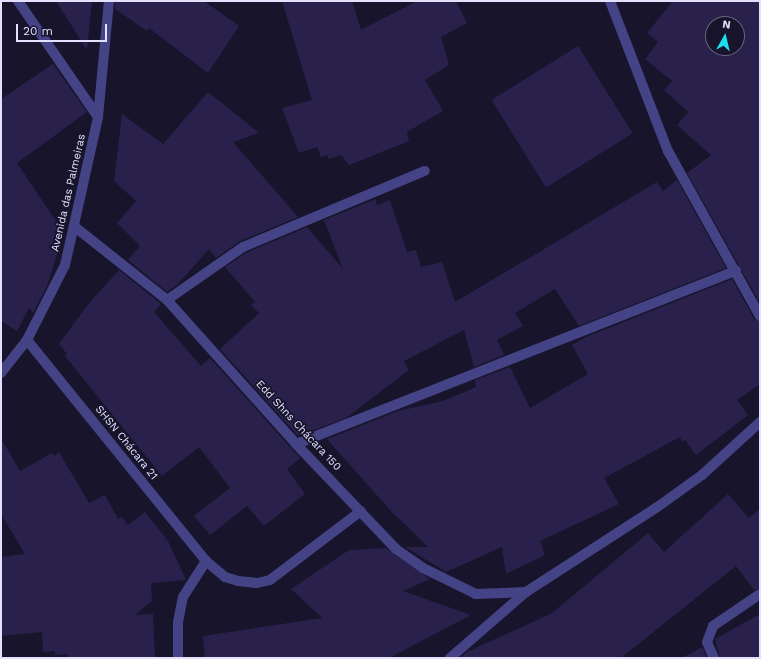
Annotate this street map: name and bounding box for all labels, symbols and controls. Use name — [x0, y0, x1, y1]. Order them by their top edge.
scale bar — [18, 16, 109, 42]
north arrow — [705, 16, 745, 56]
text: N — [722, 18, 732, 32]
text: 20 m — [23, 24, 53, 38]
street label: Avenida das Palmeiras — [49, 133, 89, 253]
street label: Edd Shns Chácara 150 — [252, 378, 344, 474]
street label: SHSN Chácara 21 — [92, 403, 160, 483]

